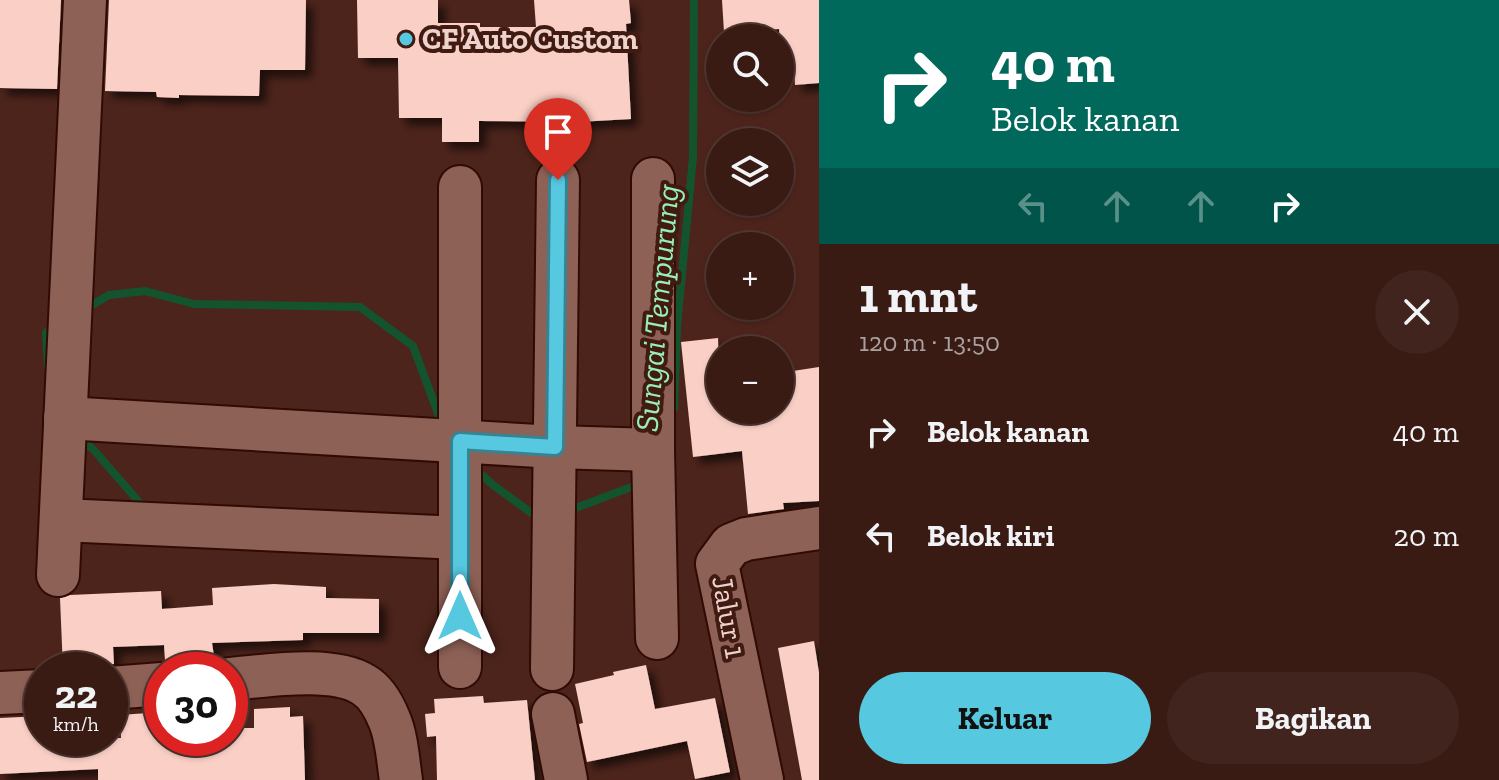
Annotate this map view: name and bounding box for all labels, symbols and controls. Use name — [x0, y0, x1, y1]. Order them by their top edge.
place label: CF Auto Custom — [422, 21, 638, 57]
map controls — [706, 24, 794, 424]
button: search — [706, 24, 794, 112]
text: 40 m — [991, 29, 1115, 96]
marker: CF Auto Custom — [397, 30, 415, 48]
icon: right — [859, 32, 963, 136]
text: Belok kanan — [991, 97, 1179, 140]
pin — [524, 98, 592, 180]
icon: arrive — [536, 110, 580, 154]
button: layers — [706, 128, 794, 216]
water label: Sungai Tempurung — [627, 182, 687, 433]
icon: left — [1011, 184, 1055, 228]
icon: ahead — [1095, 184, 1139, 228]
icon: ahead — [1179, 184, 1223, 228]
icon: right — [1263, 184, 1307, 228]
button: + — [706, 232, 794, 320]
text: 1 mnt — [859, 267, 977, 324]
button: close — [1375, 270, 1459, 354]
text: 120 m · 13:50 — [859, 326, 1000, 358]
button: − — [706, 336, 794, 424]
icon: right — [859, 410, 903, 454]
text: Belok kanan — [927, 414, 1089, 450]
text: 40 m — [1393, 414, 1459, 450]
icon: left — [859, 514, 903, 558]
text: Belok kiri — [927, 518, 1054, 554]
text: 20 m — [1394, 518, 1459, 554]
street label: Jalur 1 — [704, 573, 754, 661]
position arrow — [418, 574, 502, 658]
speed limit sign: 30 — [144, 652, 248, 756]
text: 22 — [55, 670, 97, 718]
button: Keluar — [859, 672, 1151, 764]
button: Bagikan — [1167, 672, 1459, 764]
text: km/h — [53, 712, 99, 736]

